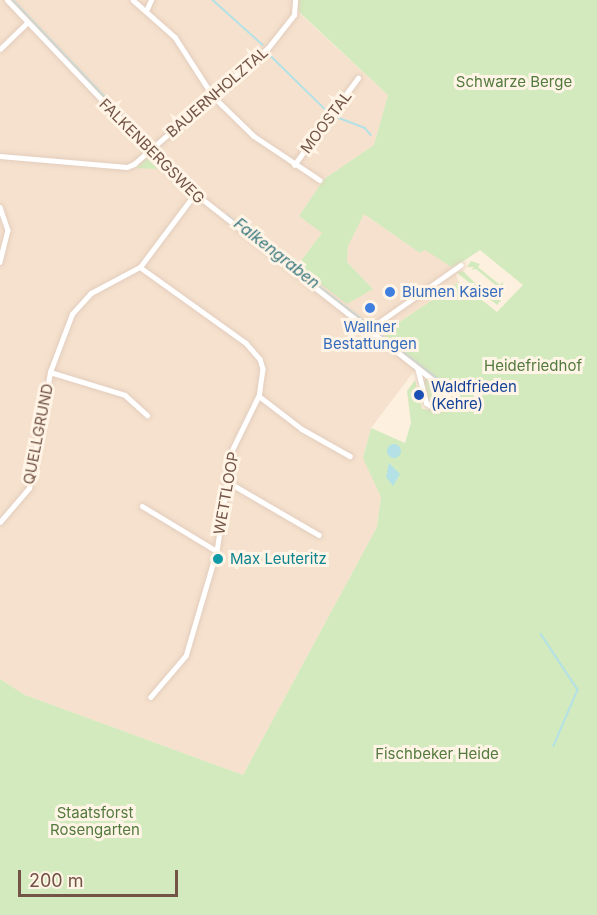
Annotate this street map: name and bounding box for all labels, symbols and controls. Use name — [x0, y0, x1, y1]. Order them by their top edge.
street label: BAUERNHOLZTAL — [163, 43, 271, 141]
park label: Schwarze Berge — [456, 73, 572, 91]
street label: MOOSTAL — [297, 87, 355, 157]
street label: FALKENBERGSWEG — [96, 95, 208, 207]
water label: Falkengraben — [230, 214, 324, 292]
place label: Blumen Kaiser — [402, 283, 504, 301]
marker: Blumen Kaiser — [383, 285, 397, 299]
marker: Wallner Bestattungen — [363, 301, 377, 315]
place label: Wallner Bestattungen — [323, 317, 417, 352]
park label: Heidefriedhof — [484, 357, 582, 375]
place label: Waldfrieden (Kehre) — [431, 377, 517, 412]
street label: QUELLGRUND — [19, 382, 57, 486]
marker: Waldfrieden (Kehre) — [412, 388, 426, 402]
street label: WETTLOOP — [210, 450, 242, 536]
place label: Max Leuteritz — [230, 550, 327, 568]
marker: Max Leuteritz — [211, 552, 225, 566]
park label: Fischbeker Heide — [375, 745, 499, 763]
park label: Staatsforst Rosengarten — [50, 803, 140, 838]
scale bar — [21, 858, 182, 896]
text: 200 m — [29, 870, 84, 891]

